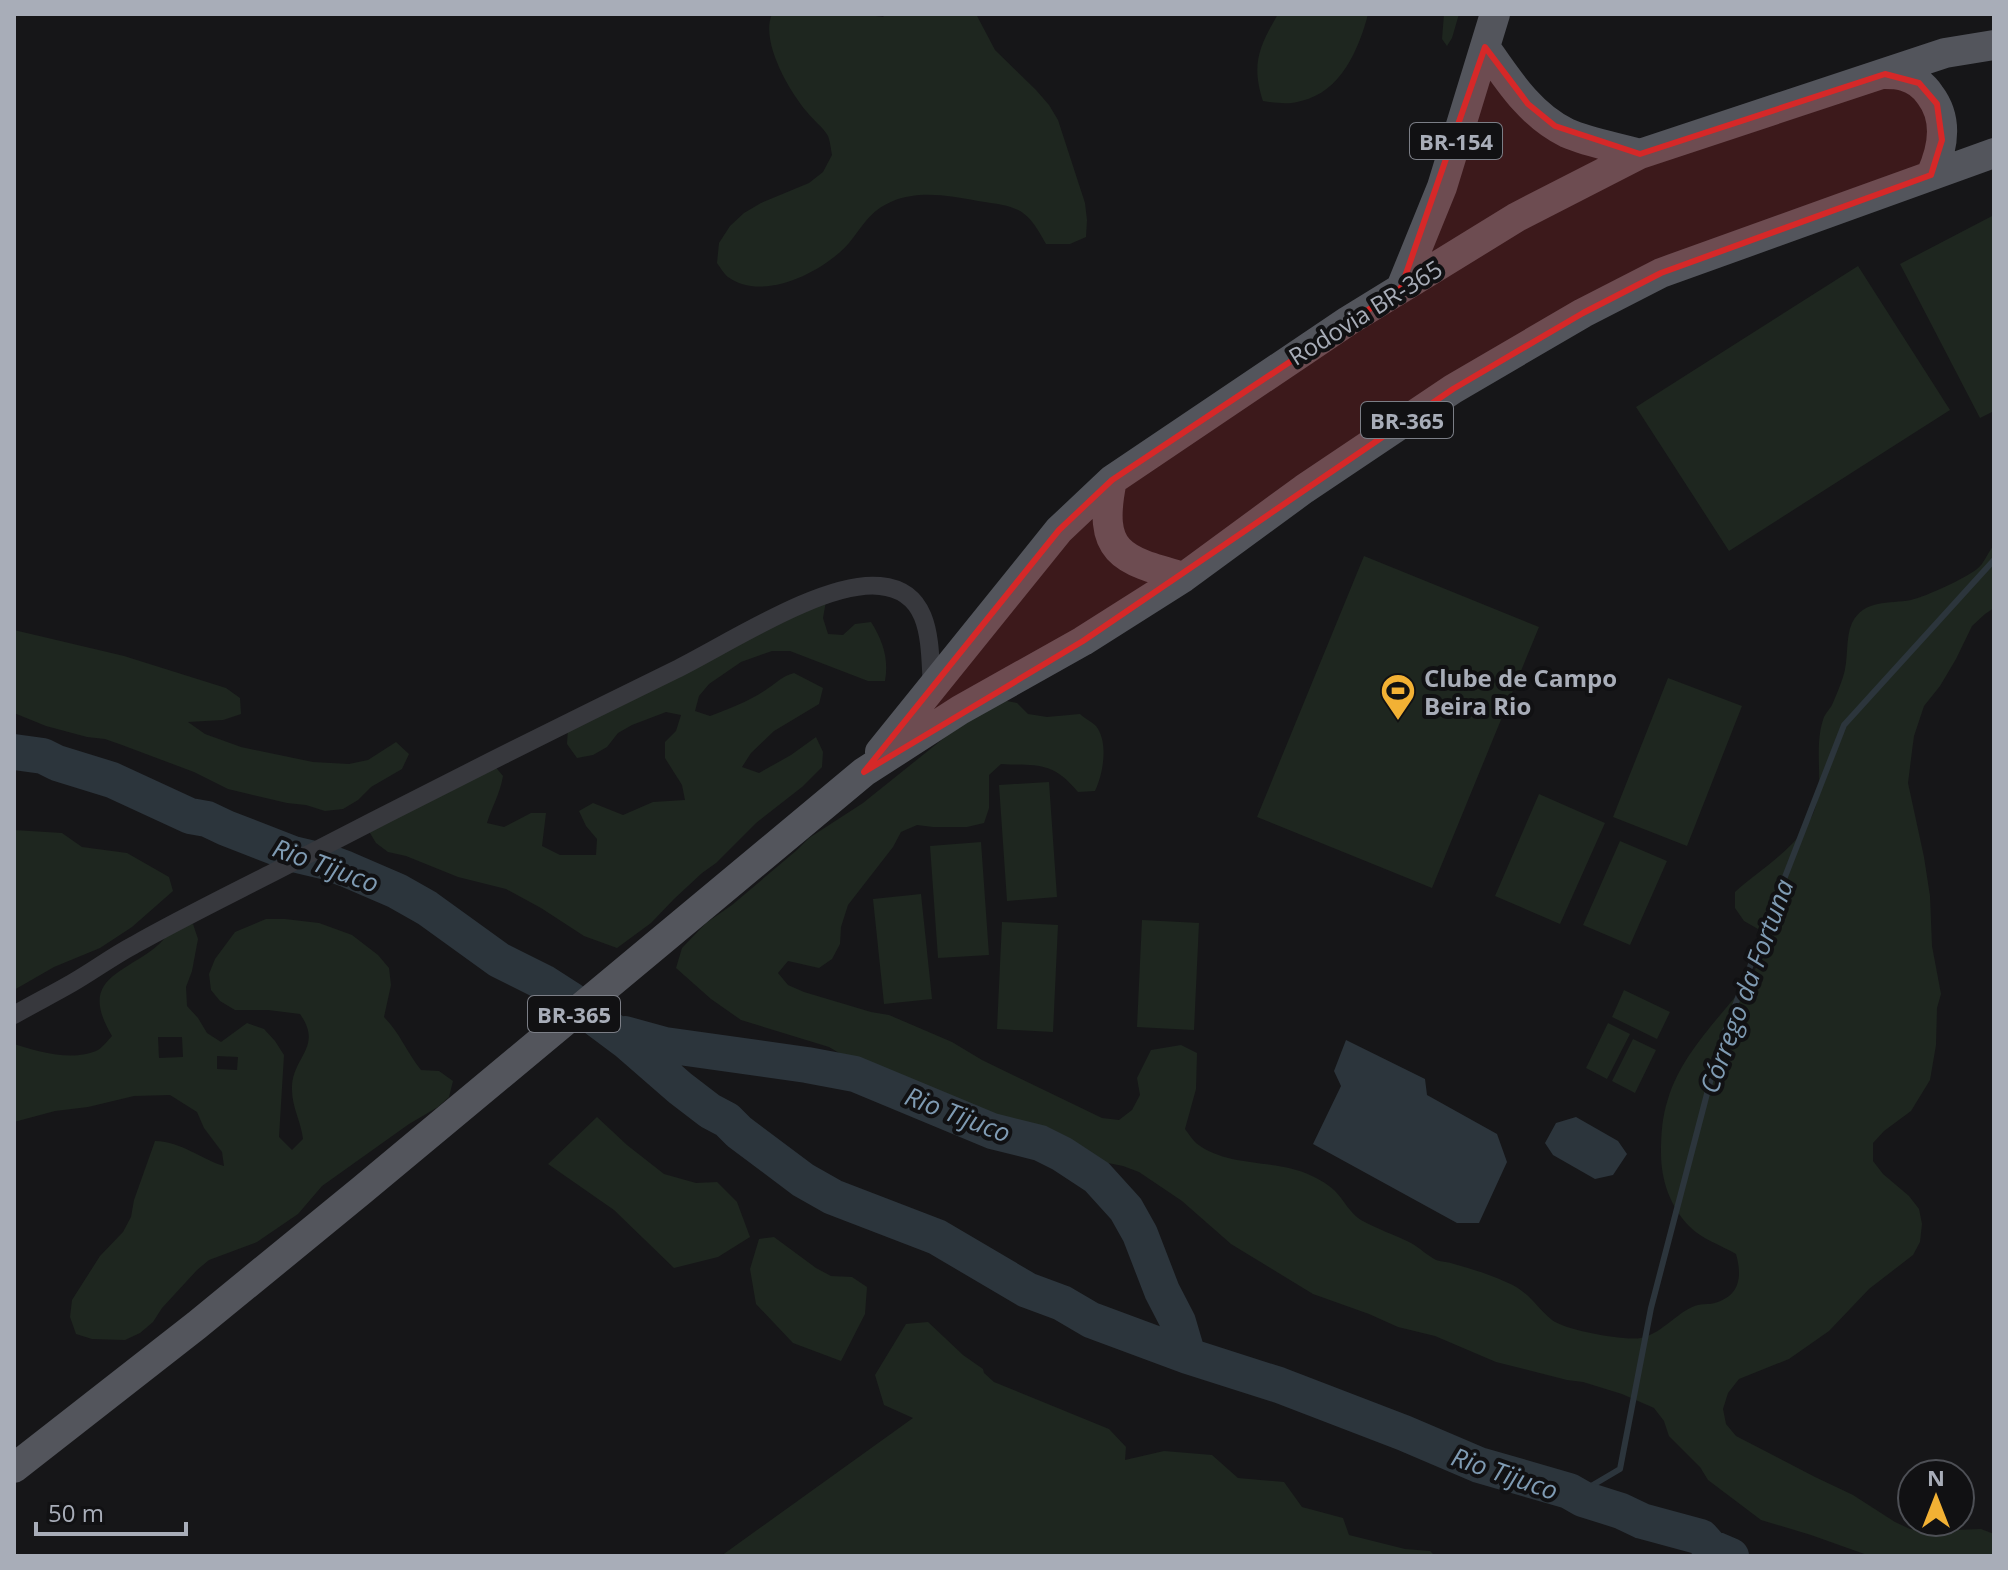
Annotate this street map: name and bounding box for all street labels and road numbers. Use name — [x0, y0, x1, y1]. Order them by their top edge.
road number: BR-154 — [1410, 123, 1502, 159]
street label: Rodovia BR-365 — [1282, 252, 1448, 372]
road number: BR-365 — [1361, 402, 1453, 438]
road number: BR-365 — [528, 996, 620, 1032]

